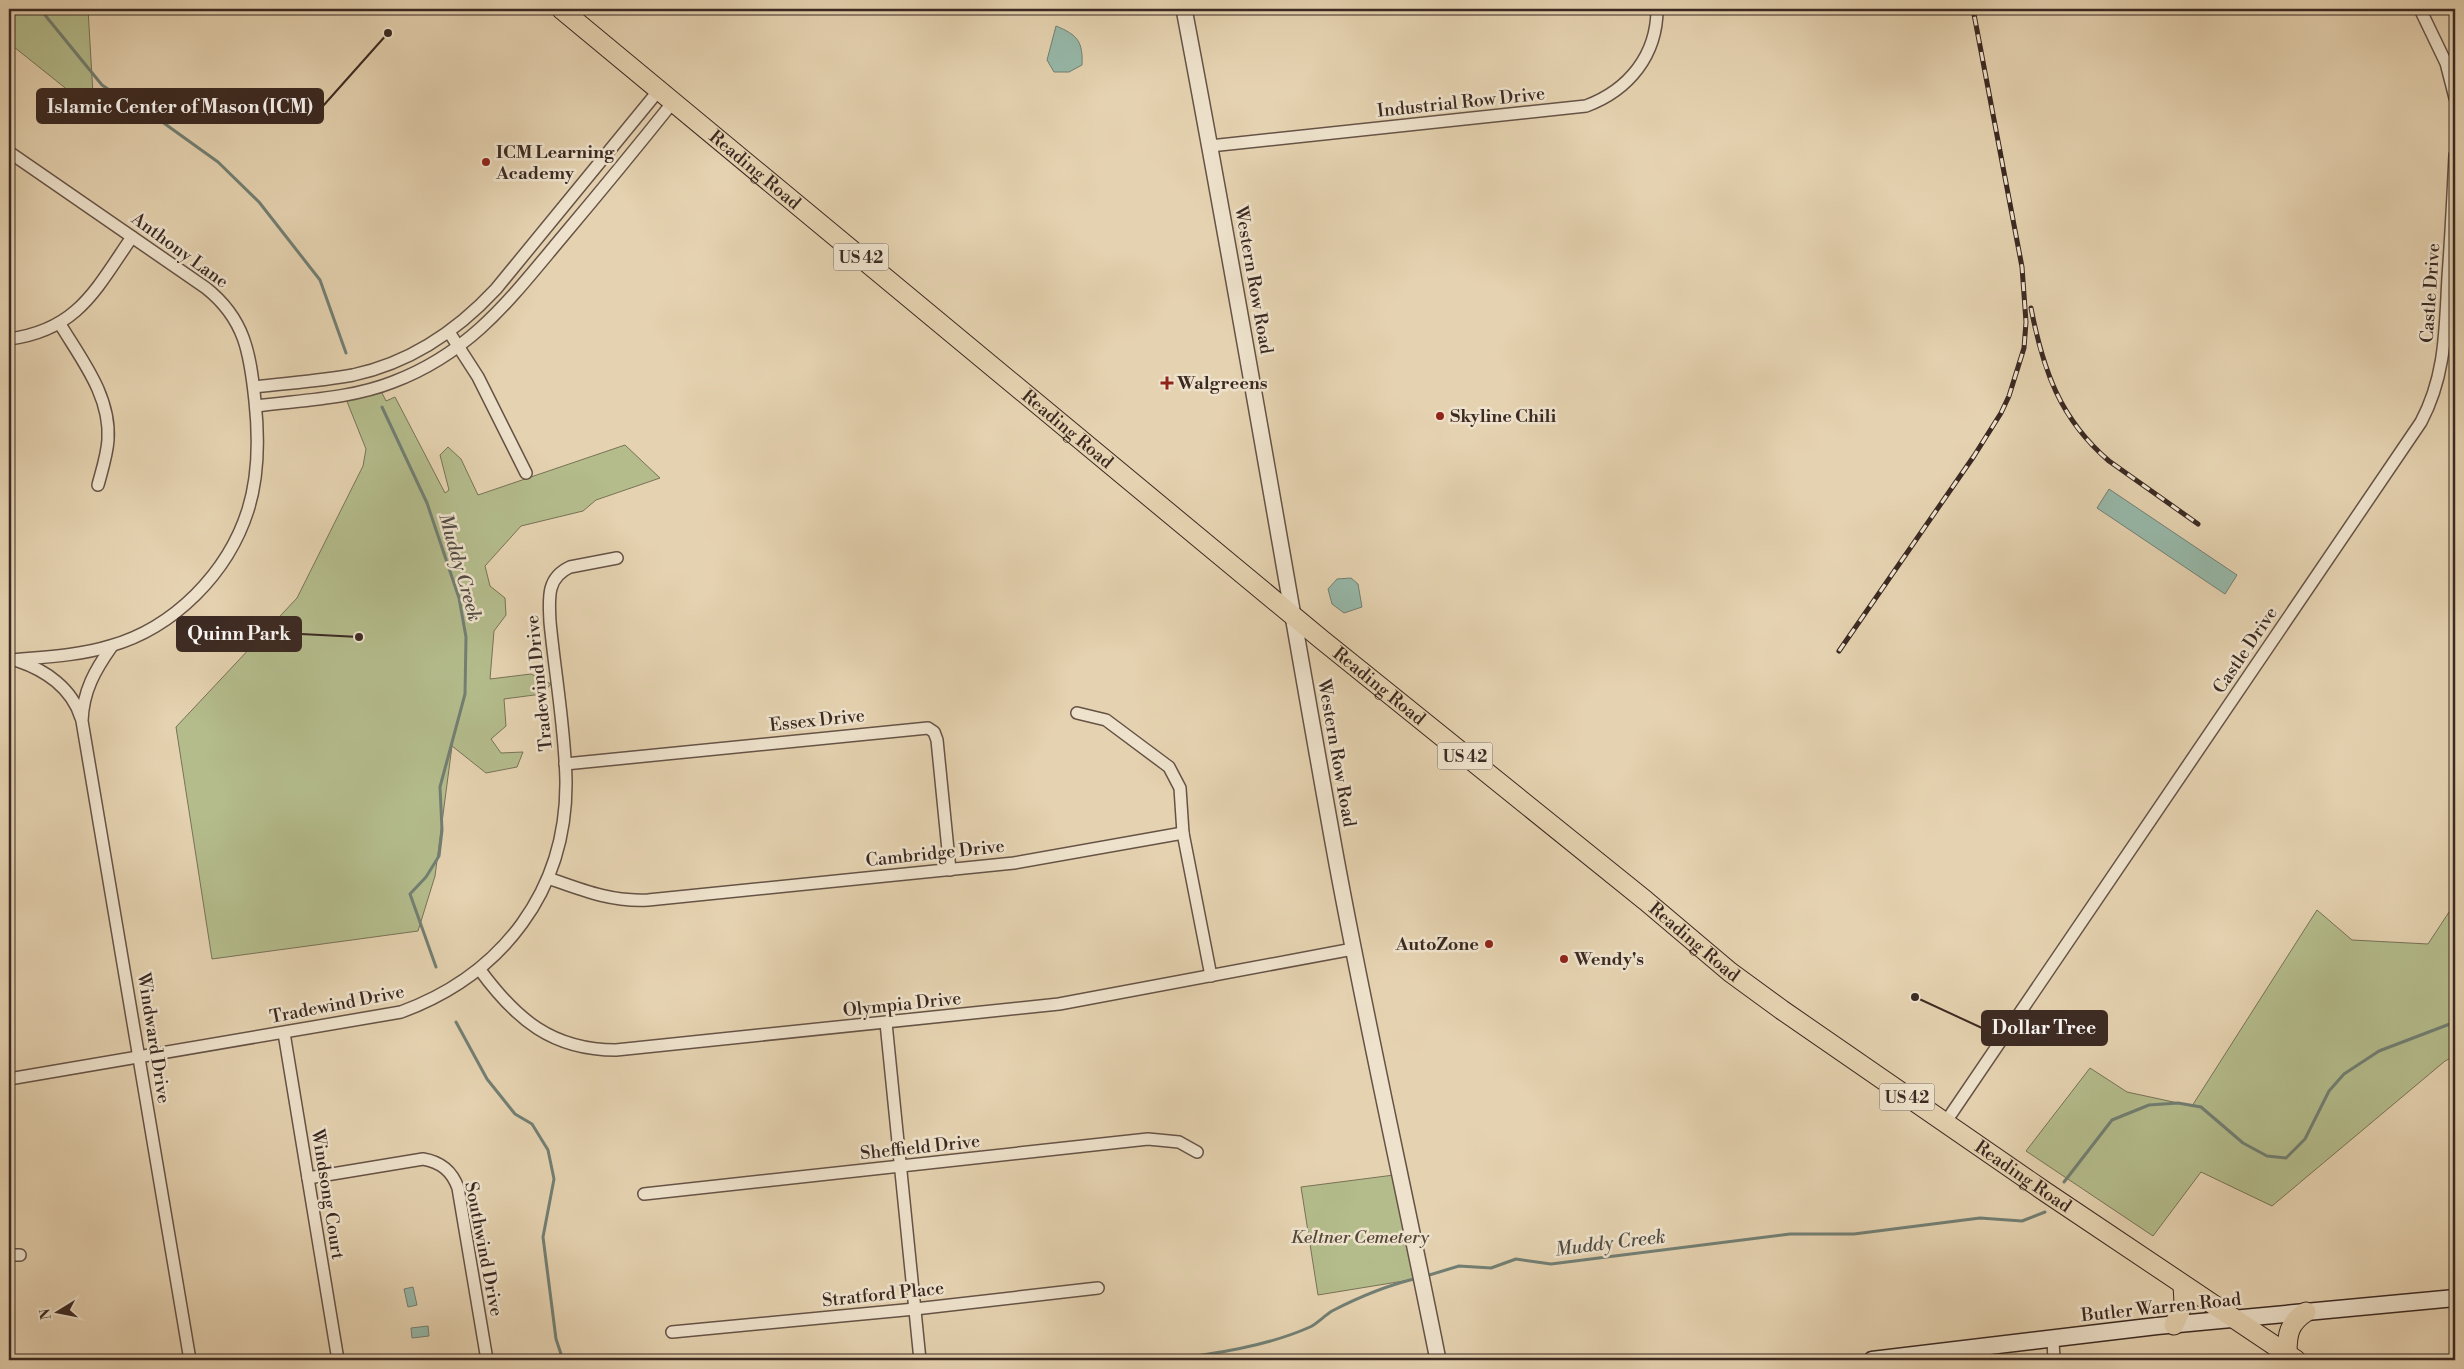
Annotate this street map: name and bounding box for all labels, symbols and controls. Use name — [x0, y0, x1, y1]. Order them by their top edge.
street label: Industrial Row Drive — [1376, 82, 1546, 123]
callout: Islamic Center of Mason (ICM) — [37, 89, 323, 123]
text: Islamic Center of Mason (ICM) — [47, 95, 313, 119]
street label: Reading Road — [704, 126, 806, 215]
place label: ICM Learning Academy — [495, 141, 615, 185]
marker: ICM Learning Academy — [480, 156, 492, 168]
street label: Western Row Road — [1229, 203, 1278, 357]
street label: Anthony Lane — [126, 207, 233, 293]
street label: Castle Drive — [2416, 242, 2445, 344]
road number: US 42 — [834, 243, 888, 270]
place label: Walgreens — [1176, 372, 1268, 395]
marker: Walgreens — [1161, 377, 1173, 389]
street label: Reading Road — [1017, 385, 1118, 474]
place label: Skyline Chili — [1450, 405, 1556, 428]
marker: Skyline Chili — [1434, 410, 1446, 422]
water label: Muddy Creek — [433, 511, 487, 624]
street label: Castle Drive — [2208, 602, 2283, 698]
street label: Tradewind Drive — [521, 614, 558, 752]
callout: Quinn Park — [177, 617, 301, 651]
text: Quinn Park — [187, 622, 291, 646]
street label: Reading Road — [1328, 642, 1430, 731]
street label: Western Row Road — [1312, 676, 1361, 830]
street label: Essex Drive — [768, 704, 866, 737]
road number: US 42 — [1438, 742, 1492, 769]
street label: Cambridge Drive — [864, 835, 1006, 872]
street label: Reading Road — [1644, 897, 1745, 988]
place label: AutoZone — [1394, 933, 1479, 956]
marker: AutoZone — [1483, 938, 1495, 950]
place label: Wendy's — [1573, 948, 1644, 971]
marker: Wendy's — [1558, 953, 1570, 965]
street label: Windward Drive — [132, 970, 175, 1105]
street label: Tradewind Drive — [268, 980, 406, 1029]
street label: Olympia Drive — [842, 987, 962, 1022]
callout: Dollar Tree — [1982, 1011, 2107, 1045]
text: Dollar Tree — [1992, 1016, 2096, 1040]
road number: US 42 — [1880, 1084, 1934, 1110]
street label: Windsong Court — [306, 1126, 349, 1262]
street label: Sheffield Drive — [859, 1130, 981, 1165]
street label: Reading Road — [1970, 1136, 2076, 1218]
street label: Southwind Drive — [459, 1180, 508, 1318]
water label: Muddy Creek — [1553, 1224, 1667, 1262]
park label: Keltner Cemetery — [1291, 1226, 1430, 1249]
street label: Stratford Place — [821, 1277, 945, 1312]
north arrow — [32, 1286, 82, 1336]
street label: Butler Warren Road — [2079, 1288, 2243, 1327]
text: N — [36, 1307, 56, 1321]

